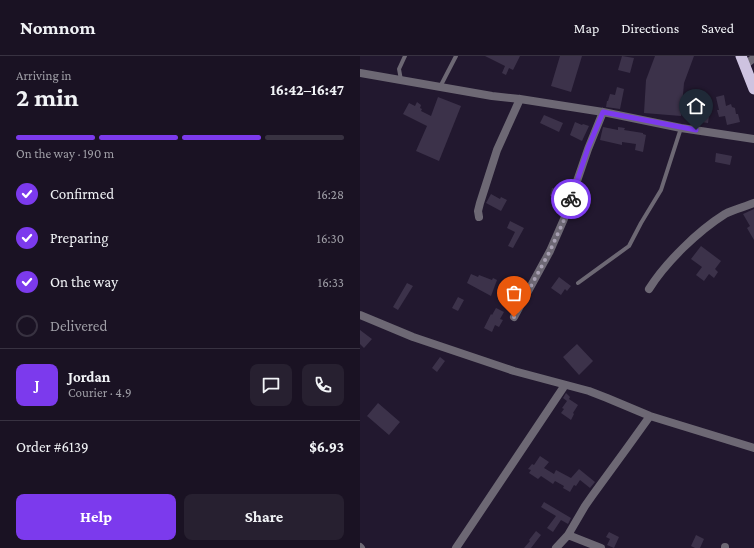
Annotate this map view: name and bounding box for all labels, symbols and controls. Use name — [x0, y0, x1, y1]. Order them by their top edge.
text: Nomnom — [20, 17, 96, 38]
text: Map — [574, 20, 599, 36]
text: Directions — [621, 20, 679, 36]
text: Saved — [701, 20, 734, 36]
text: Arriving in — [16, 68, 72, 83]
text: 16:42–16:47 — [270, 82, 344, 98]
text: 2 min — [16, 83, 79, 112]
pin — [679, 89, 713, 130]
icon: home — [685, 95, 707, 117]
text: On the way · 190 m — [16, 146, 114, 161]
courier — [551, 179, 591, 219]
icon: check — [16, 183, 38, 205]
text: Confirmed — [50, 186, 114, 202]
text: 16:28 — [317, 187, 344, 202]
icon: bike — [560, 188, 582, 210]
icon: check — [16, 227, 38, 249]
text: Preparing — [50, 230, 109, 246]
text: 16:30 — [317, 231, 344, 246]
icon: check — [16, 271, 38, 293]
text: On the way — [50, 274, 118, 290]
text: 16:33 — [318, 275, 344, 290]
pin — [497, 276, 531, 317]
icon: bag — [503, 282, 525, 304]
text: Delivered — [50, 318, 107, 334]
button: chat — [250, 364, 292, 406]
button: phone — [302, 364, 344, 406]
text: Jordan — [68, 369, 110, 385]
text: J — [34, 377, 40, 393]
text: Courier · 4.9 — [68, 385, 132, 400]
text: Order #6139 — [16, 439, 89, 455]
text: $6.93 — [309, 439, 344, 455]
button: Help — [16, 494, 176, 540]
button: Share — [184, 494, 344, 540]

